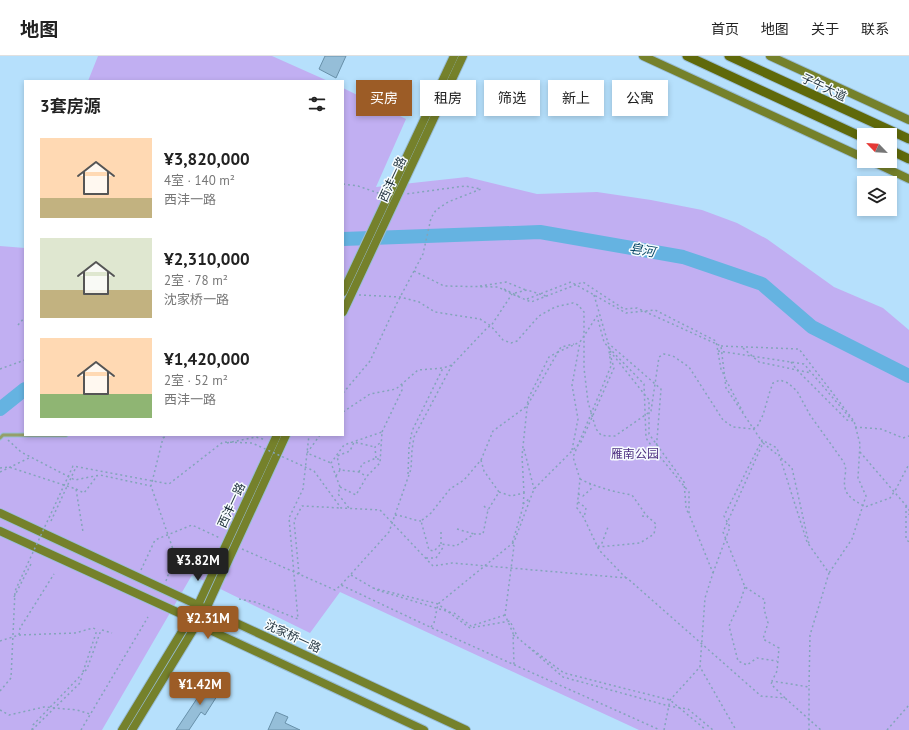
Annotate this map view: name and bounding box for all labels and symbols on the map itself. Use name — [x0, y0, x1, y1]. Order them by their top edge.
street label: 子午大道 — [799, 70, 849, 104]
north arrow — [857, 128, 897, 168]
street label: 西沣一路 — [375, 154, 409, 204]
water label: 皂河 — [628, 239, 659, 261]
park label: 雁南公园 — [611, 446, 659, 461]
street label: 西沣一路 — [214, 480, 248, 530]
pin: ¥3.82M — [165, 548, 231, 582]
pin: ¥2.31M — [175, 606, 241, 640]
street label: 沈家桥一路 — [263, 617, 323, 655]
pin: ¥1.42M — [167, 672, 233, 706]

